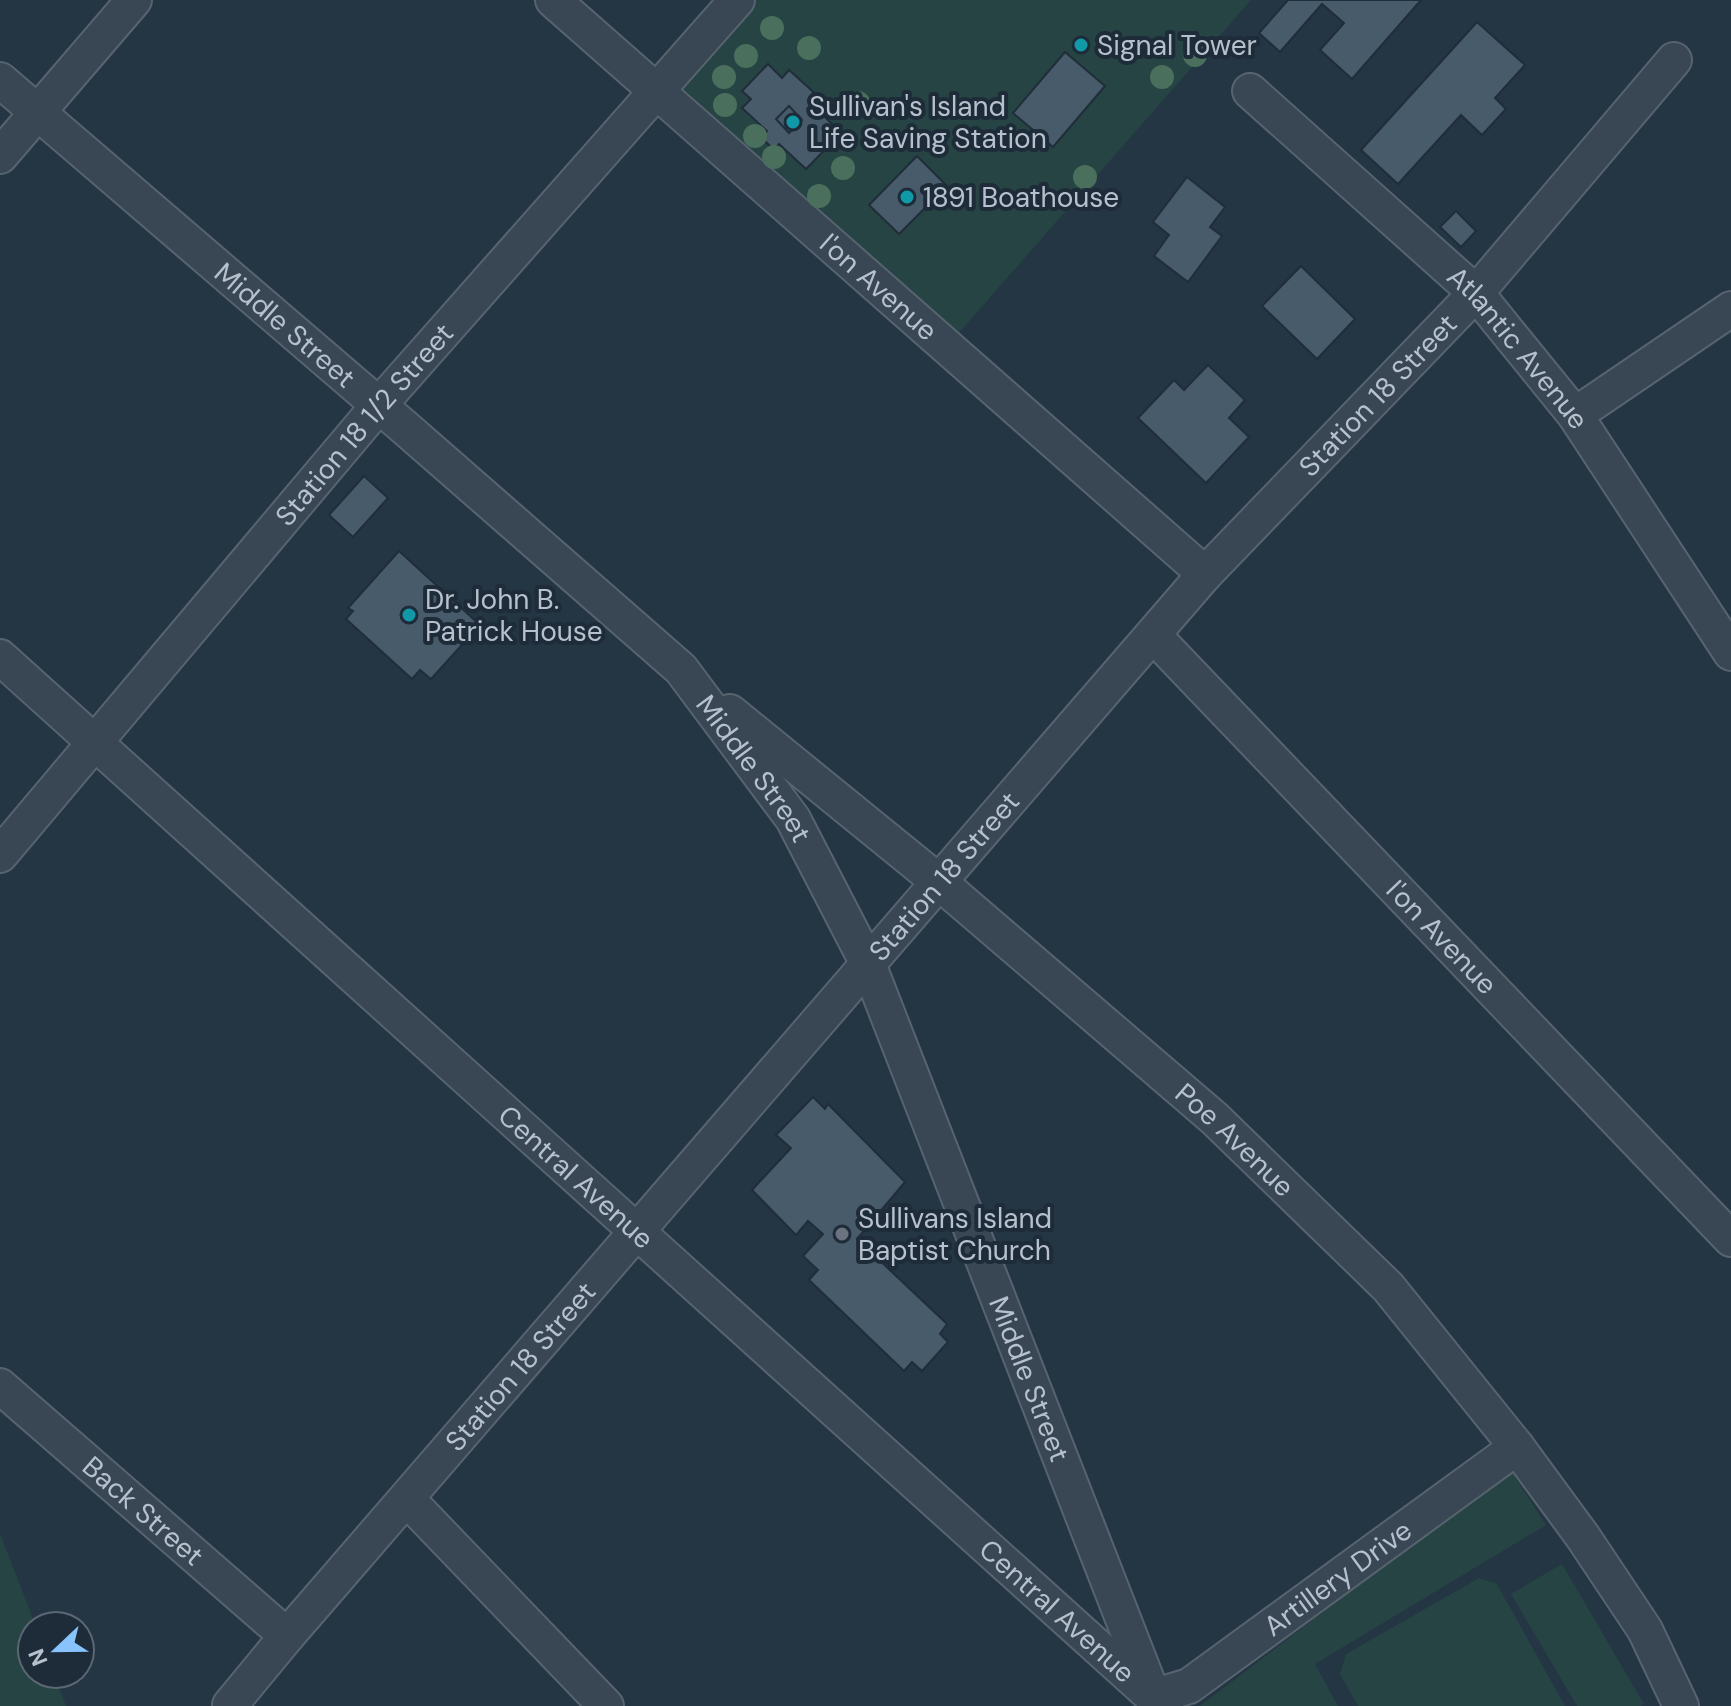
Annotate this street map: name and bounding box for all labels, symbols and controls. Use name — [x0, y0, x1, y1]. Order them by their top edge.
place label: Signal Tower — [1097, 27, 1257, 64]
marker: Signal Tower — [1072, 36, 1090, 54]
place label: Sullivan's Island Life Saving Station — [809, 88, 1047, 157]
marker: Sullivan's Island Life Saving Station — [784, 113, 802, 131]
place label: 1891 Boathouse — [923, 179, 1119, 216]
marker: 1891 Boathouse — [898, 188, 916, 206]
street label: I'on Avenue — [812, 225, 945, 349]
street label: Middle Street — [207, 254, 364, 396]
street label: Atlantic Avenue — [1440, 258, 1598, 436]
street label: Station 18 Street — [1291, 306, 1465, 484]
street label: Station 18 1/2 Street — [267, 315, 461, 533]
place label: Dr. John B. Patrick House — [425, 581, 603, 650]
marker: Dr. John B. Patrick House — [400, 606, 418, 624]
street label: Middle Street — [688, 687, 820, 848]
street label: Station 18 Street — [860, 784, 1027, 969]
street label: I'on Avenue — [1378, 872, 1506, 1002]
street label: Poe Avenue — [1168, 1075, 1303, 1205]
street label: Central Avenue — [490, 1097, 662, 1257]
place label: Sullivans Island Baptist Church — [858, 1200, 1052, 1269]
marker: Sullivans Island Baptist Church — [833, 1225, 851, 1243]
street label: Station 18 Street — [437, 1274, 604, 1459]
street label: Middle Street — [981, 1291, 1078, 1467]
street label: Back Street — [75, 1448, 212, 1574]
street label: Artillery Drive — [1256, 1511, 1419, 1644]
street label: Central Avenue — [972, 1531, 1143, 1691]
north arrow — [16, 1610, 96, 1690]
text: N — [21, 1644, 54, 1670]

